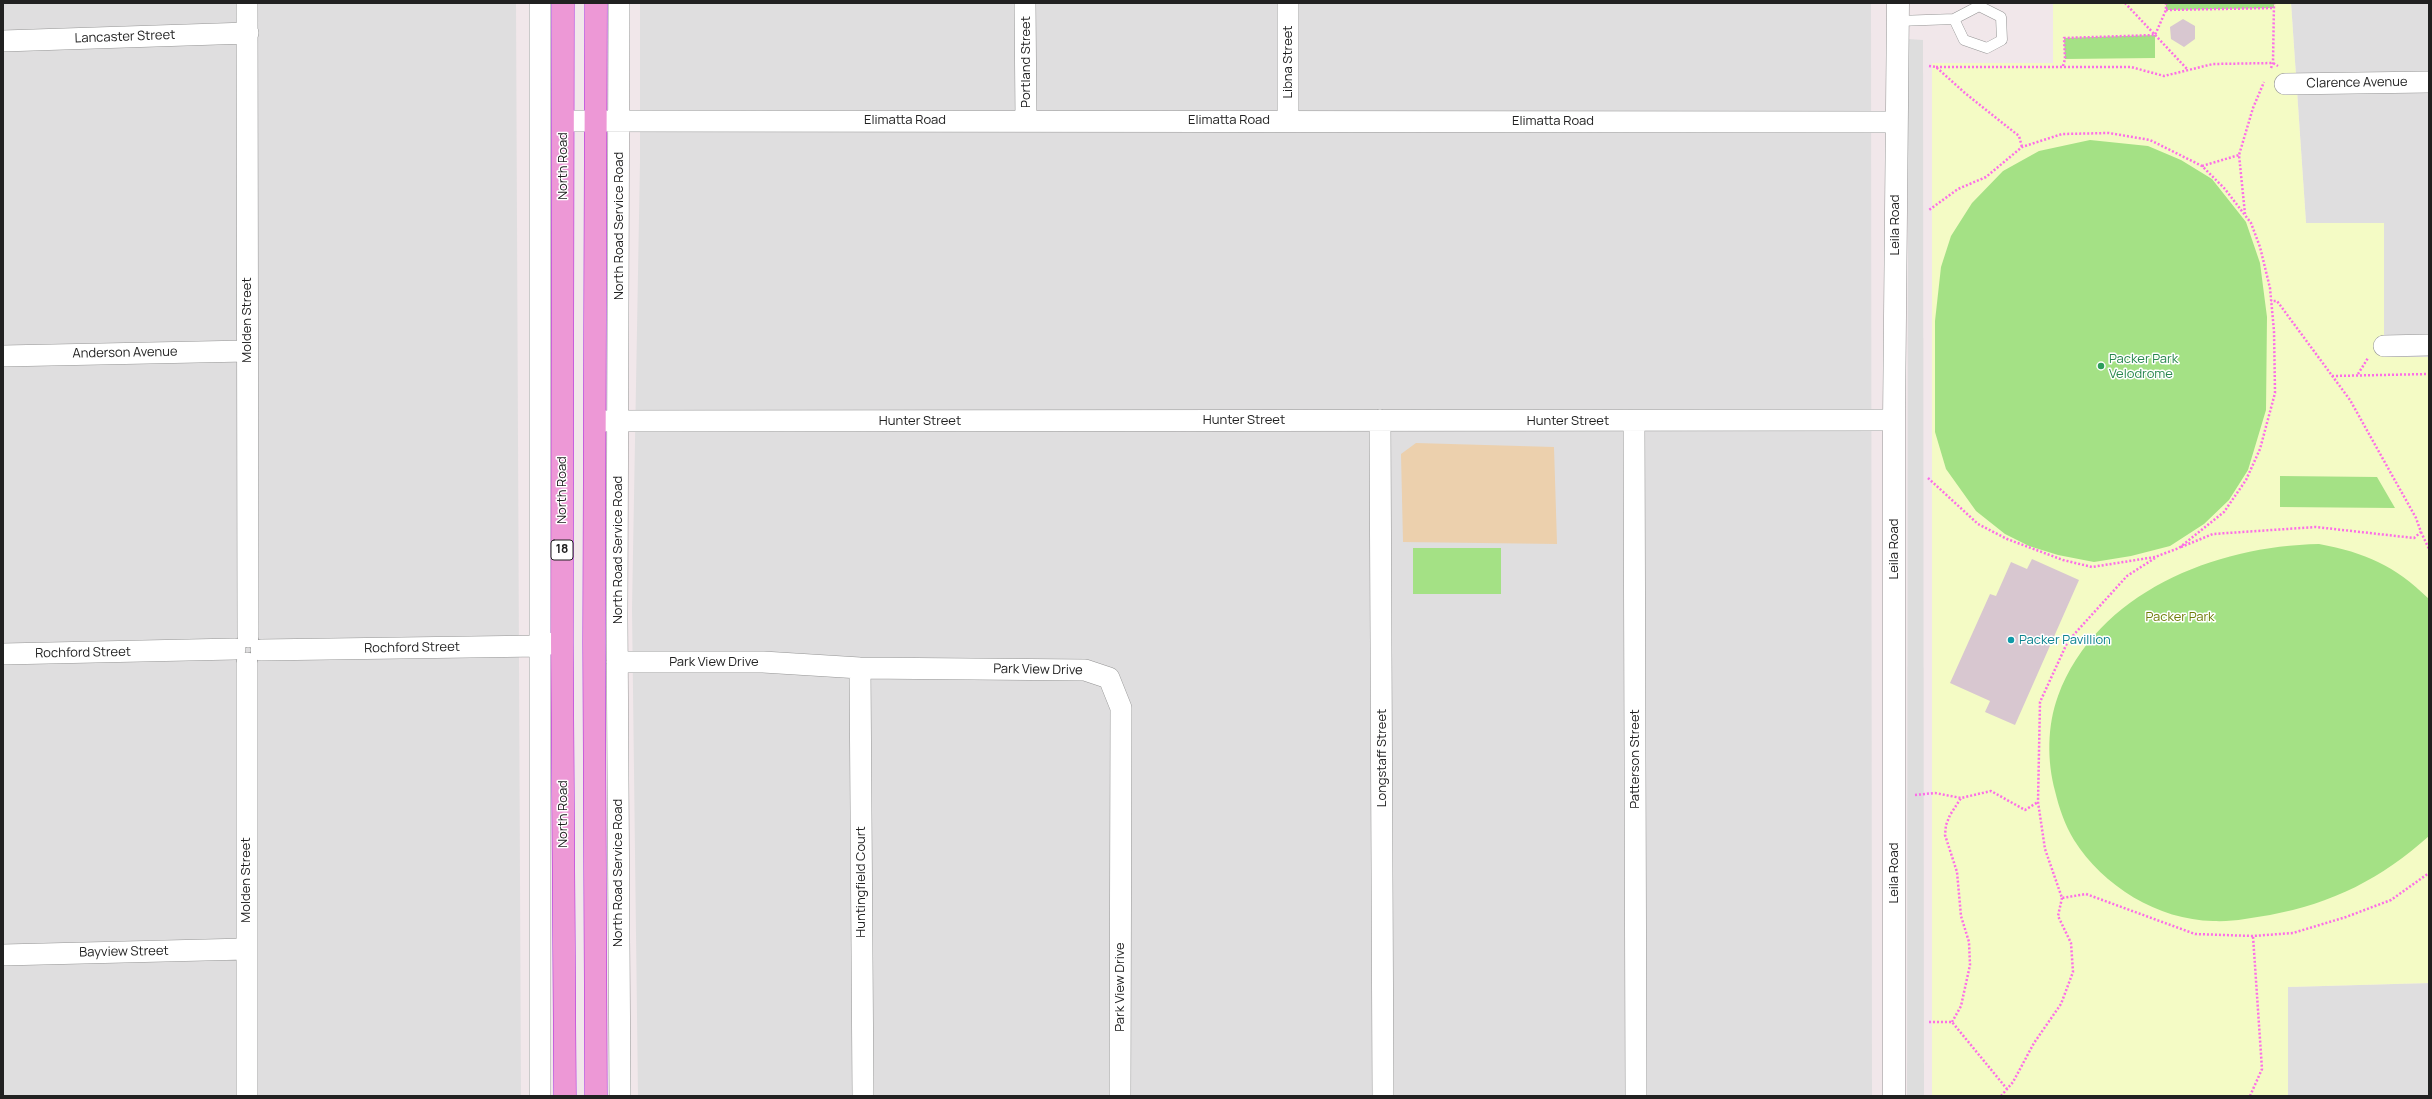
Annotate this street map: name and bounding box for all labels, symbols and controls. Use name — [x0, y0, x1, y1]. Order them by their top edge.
street label: Portland Street — [1018, 16, 1034, 108]
street label: Libna Street — [1280, 25, 1296, 99]
street label: Lancaster Street — [74, 27, 176, 47]
street label: Clarence Avenue — [2306, 74, 2408, 92]
street label: Elimatta Road — [864, 112, 946, 128]
street label: Elimatta Road — [1188, 112, 1270, 128]
street label: Elimatta Road — [1512, 113, 1594, 129]
street label: North Road — [555, 132, 571, 200]
street label: North Road Service Road — [611, 152, 627, 300]
street label: Leila Road — [1887, 195, 1903, 255]
street label: Molden Street — [239, 277, 255, 363]
street label: Anderson Avenue — [72, 344, 178, 362]
place label: Packer Park Velodrome — [2109, 351, 2178, 382]
marker: Packer Park Velodrome — [2096, 361, 2106, 371]
street label: Hunter Street — [1203, 412, 1285, 428]
street label: Hunter Street — [879, 413, 961, 429]
street label: Hunter Street — [1527, 413, 1609, 429]
street label: North Road — [554, 456, 570, 524]
street label: North Road Service Road — [610, 476, 626, 624]
street label: Leila Road — [1886, 519, 1902, 579]
road number: 18 — [551, 540, 573, 560]
park label: Packer Park — [2145, 609, 2215, 625]
place label: Packer Pavillion — [2019, 632, 2111, 648]
marker: Packer Pavillion — [2006, 635, 2016, 645]
street label: Rochford Street — [364, 639, 460, 657]
street label: Rochford Street — [35, 644, 131, 662]
street label: Park View Drive — [669, 654, 759, 670]
street label: Park View Drive — [993, 661, 1083, 679]
street label: Longstaff Street — [1374, 709, 1390, 807]
street label: Patterson Street — [1627, 709, 1643, 809]
street label: North Road — [555, 780, 571, 848]
street label: North Road Service Road — [610, 799, 626, 947]
street label: Huntingfield Court — [853, 826, 869, 938]
street label: Molden Street — [238, 837, 254, 923]
street label: Leila Road — [1886, 843, 1902, 903]
street label: Park View Drive — [1112, 942, 1128, 1032]
street label: Bayview Street — [79, 943, 169, 961]

